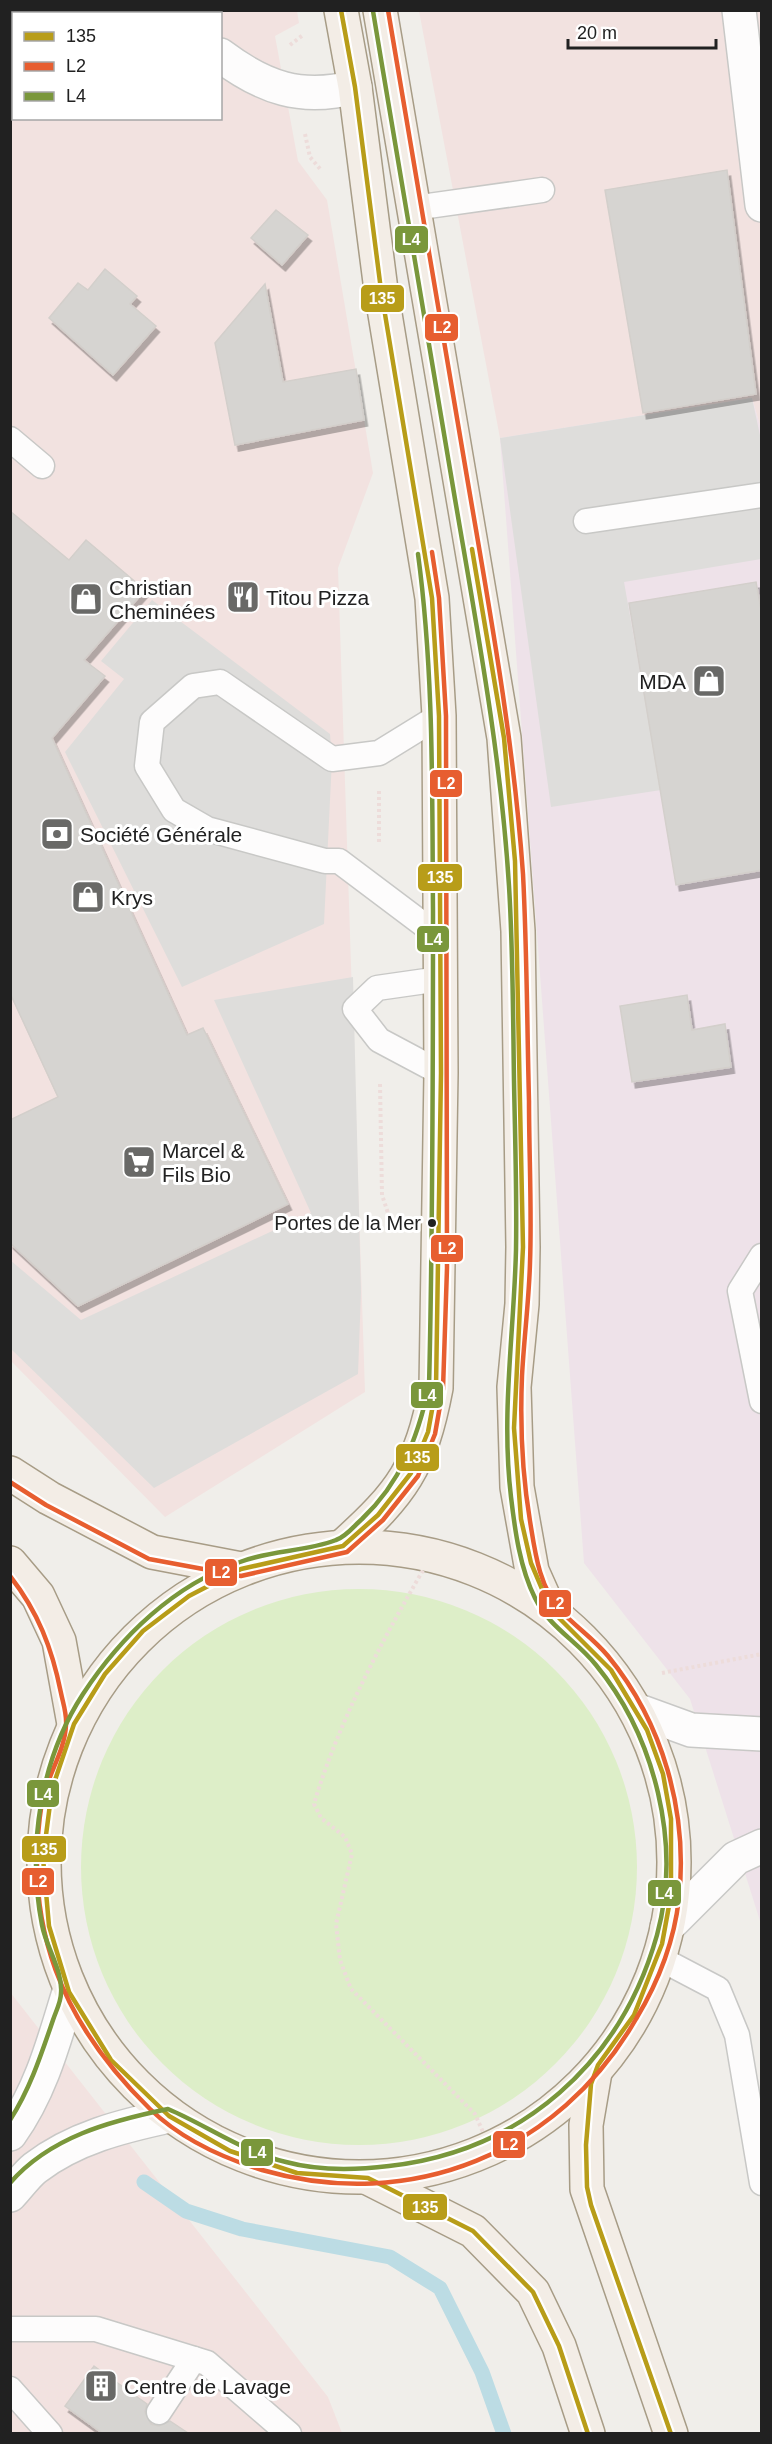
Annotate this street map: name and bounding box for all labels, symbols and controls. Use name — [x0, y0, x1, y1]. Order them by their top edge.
legend — [12, 12, 222, 120]
scale bar — [568, 12, 716, 50]
text: 20 m — [577, 23, 617, 43]
text: 135 — [66, 26, 96, 46]
text: L2 — [66, 56, 86, 76]
text: L4 — [66, 86, 86, 106]
line badge: L4 — [394, 225, 429, 254]
text: L4 — [402, 231, 420, 248]
line badge: 135 — [360, 284, 405, 313]
text: 135 — [369, 290, 395, 307]
line badge: L2 — [424, 313, 459, 342]
text: L2 — [433, 319, 451, 336]
place label: Christian Cheminées — [109, 576, 215, 623]
restaurant icon: Titou Pizza — [225, 579, 261, 615]
shop icon: Christian Cheminées — [68, 581, 104, 617]
place label: Titou Pizza — [266, 586, 369, 609]
shop icon: MDA — [691, 663, 727, 699]
place label: MDA — [639, 670, 686, 693]
line badge: L2 — [429, 769, 463, 798]
text: L2 — [437, 775, 455, 792]
bank icon: Société Générale — [39, 816, 75, 852]
place label: Société Générale — [80, 823, 242, 846]
line badge: 135 — [417, 863, 463, 892]
text: 135 — [427, 869, 453, 886]
shop icon: Krys — [70, 879, 106, 915]
place label: Krys — [111, 886, 153, 909]
line badge: L4 — [416, 925, 450, 953]
text: L4 — [424, 931, 442, 948]
place label: Marcel & Fils Bio — [162, 1139, 245, 1186]
supermarket icon: Marcel & Fils Bio — [121, 1144, 157, 1180]
place label: Portes de la Mer — [274, 1212, 421, 1234]
marker: Portes de la Mer — [426, 1217, 438, 1229]
line badge: L2 — [430, 1234, 464, 1263]
text: L2 — [438, 1240, 456, 1257]
line badge: L4 — [410, 1381, 444, 1409]
text: L4 — [418, 1387, 436, 1404]
line badge: 135 — [395, 1443, 440, 1472]
text: 135 — [404, 1449, 430, 1466]
line badge: L2 — [204, 1558, 238, 1587]
text: L2 — [212, 1564, 230, 1581]
line badge: L2 — [538, 1589, 572, 1618]
text: L2 — [546, 1595, 564, 1612]
line badge: L4 — [26, 1779, 60, 1808]
text: L4 — [34, 1786, 52, 1803]
line badge: 135 — [21, 1835, 67, 1863]
text: 135 — [31, 1841, 57, 1858]
line badge: L2 — [21, 1867, 55, 1896]
text: L2 — [29, 1873, 47, 1890]
line badge: L4 — [647, 1879, 682, 1907]
text: L4 — [655, 1885, 673, 1902]
line badge: L2 — [492, 2130, 526, 2159]
text: L2 — [500, 2136, 518, 2153]
line badge: L4 — [240, 2138, 274, 2167]
text: L4 — [248, 2144, 266, 2161]
line badge: 135 — [402, 2193, 448, 2221]
text: 135 — [412, 2199, 438, 2216]
building icon: Centre de Lavage — [83, 2368, 119, 2404]
place label: Centre de Lavage — [124, 2375, 291, 2398]

